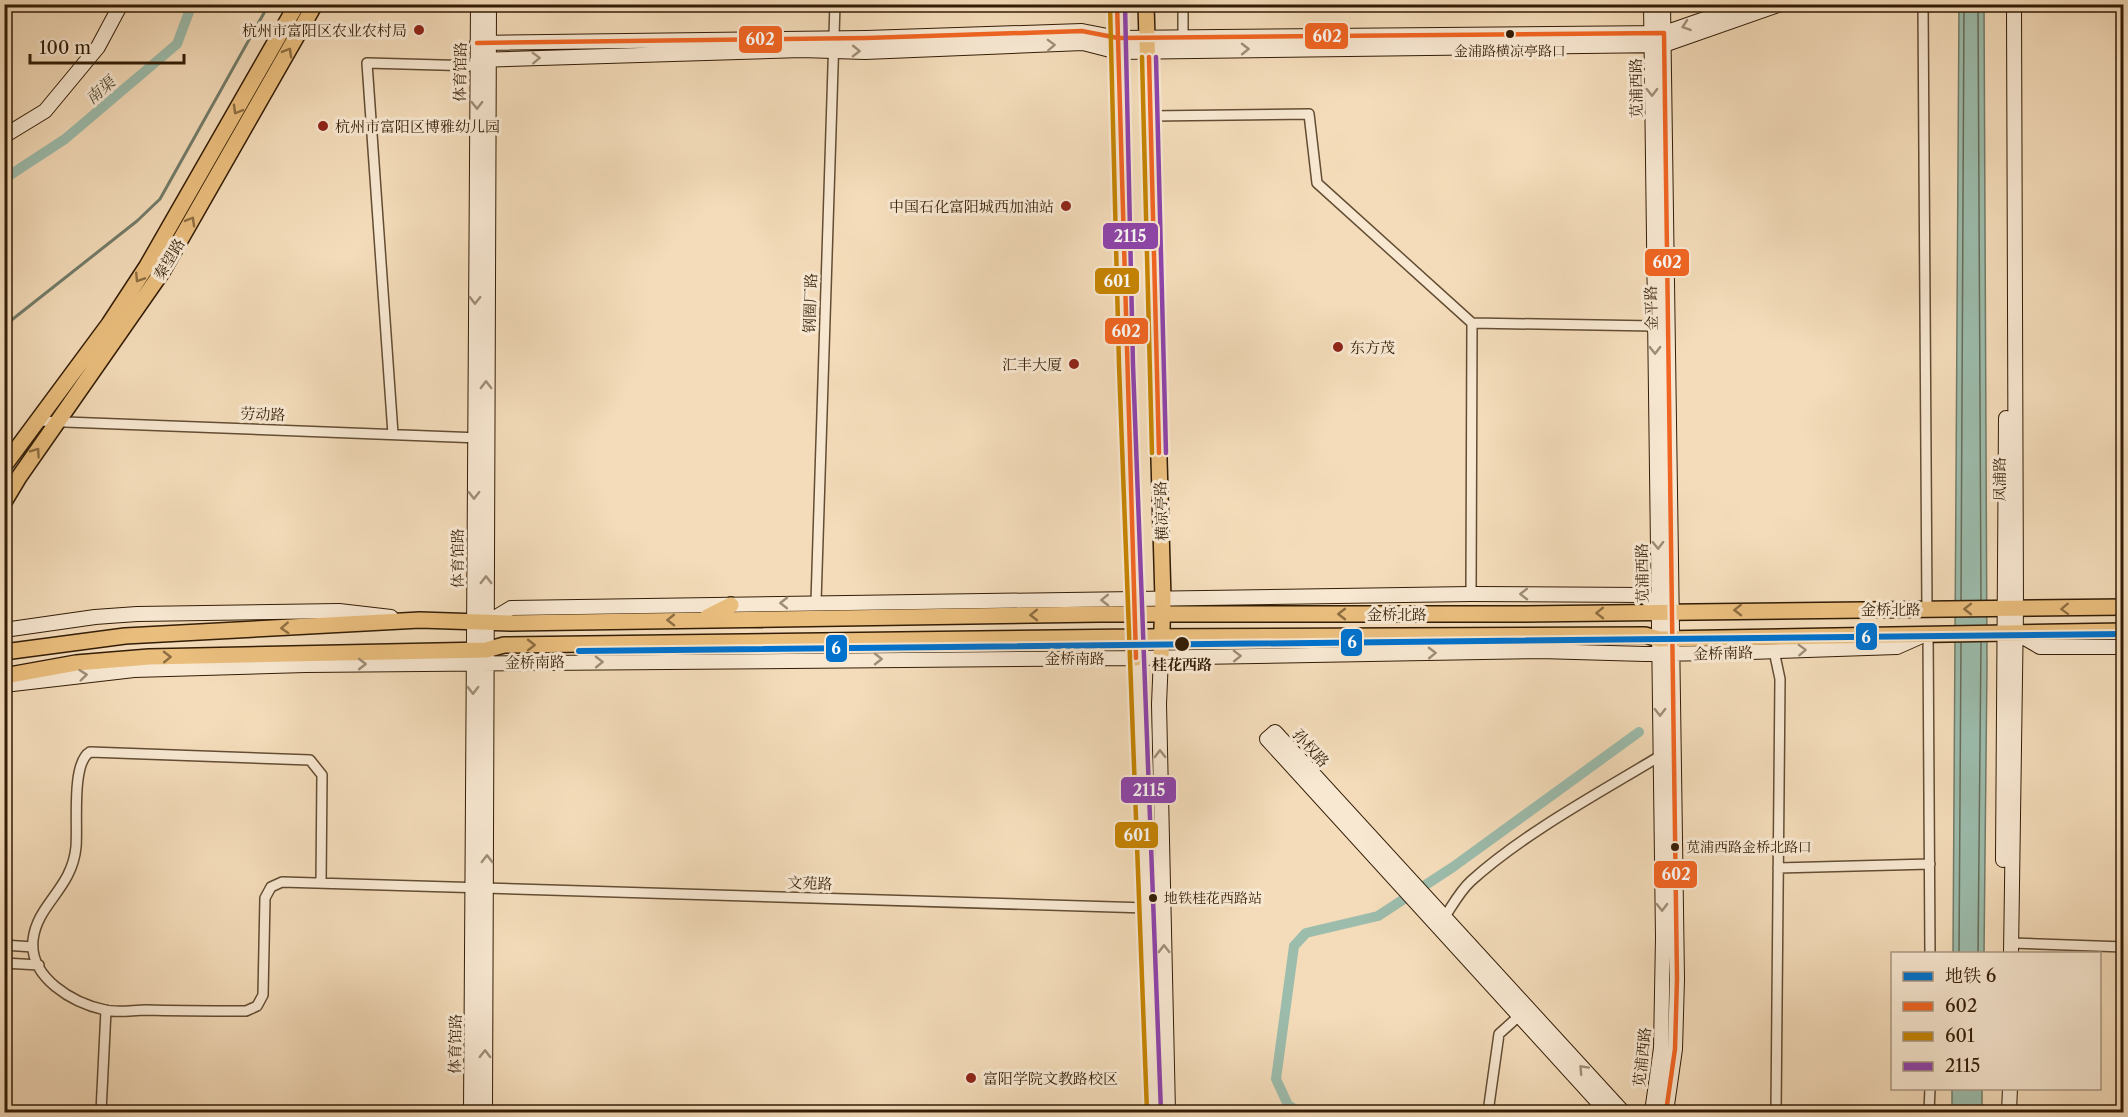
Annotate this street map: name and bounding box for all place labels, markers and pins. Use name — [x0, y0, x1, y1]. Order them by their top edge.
place label: 杭州市富阳区农业农村局 — [242, 21, 407, 40]
marker: 杭州市富阳区农业农村局 — [412, 23, 426, 37]
marker: 金浦路横凉亭路口 — [1504, 28, 1516, 40]
place label: 金浦路横凉亭路口 — [1454, 42, 1566, 60]
place label: 杭州市富阳区博雅幼儿园 — [335, 117, 500, 136]
marker: 杭州市富阳区博雅幼儿园 — [316, 119, 330, 133]
place label: 中国石化富阳城西加油站 — [889, 197, 1054, 216]
marker: 中国石化富阳城西加油站 — [1059, 199, 1073, 213]
place label: 东方茂 — [1350, 338, 1395, 357]
marker: 东方茂 — [1331, 340, 1345, 354]
place label: 汇丰大厦 — [1002, 355, 1062, 374]
marker: 汇丰大厦 — [1067, 357, 1081, 371]
marker: 桂花西路 — [1173, 635, 1191, 653]
place label: 桂花西路 — [1152, 655, 1212, 674]
place label: 苋浦西路金桥北路口 — [1686, 838, 1812, 856]
marker: 苋浦西路金桥北路口 — [1669, 841, 1681, 853]
place label: 地铁桂花西路站 — [1164, 889, 1262, 907]
marker: 地铁桂花西路站 — [1147, 892, 1159, 904]
place label: 富阳学院文教路校区 — [983, 1069, 1118, 1088]
marker: 富阳学院文教路校区 — [964, 1071, 978, 1085]

